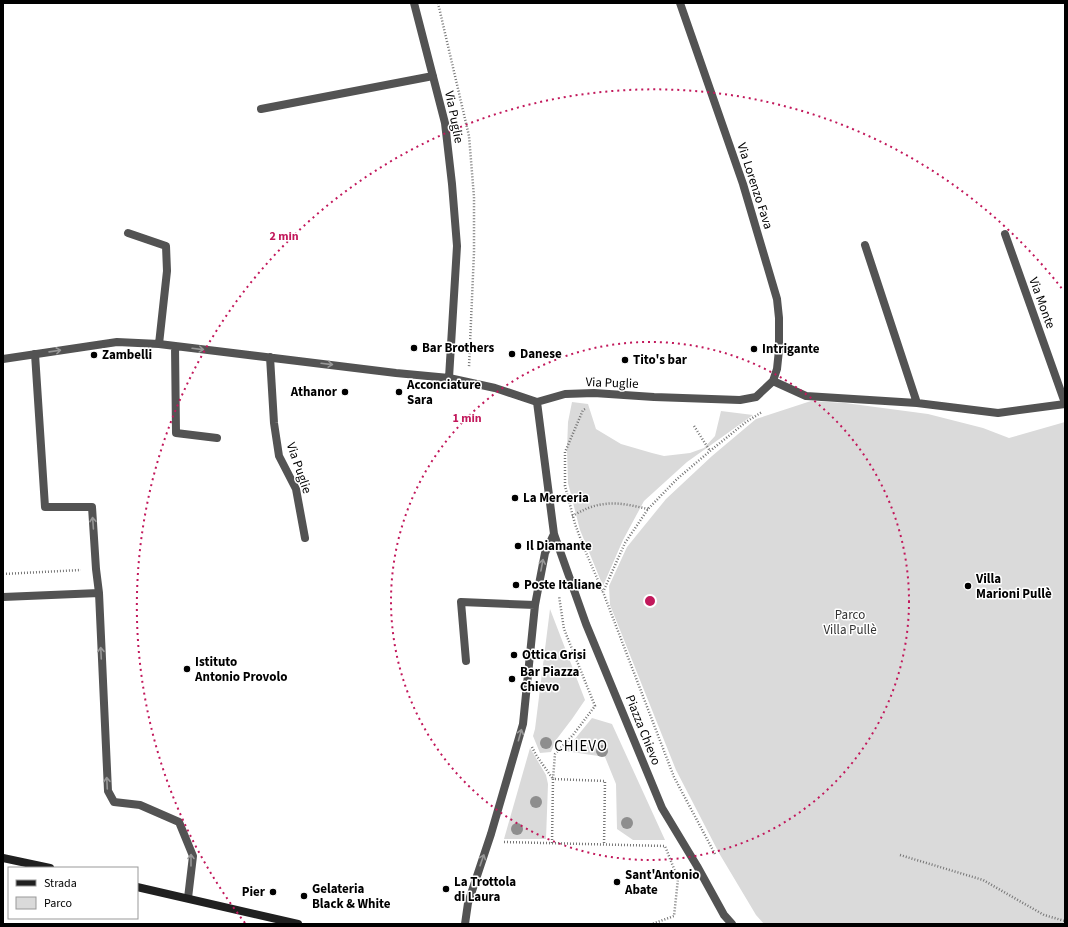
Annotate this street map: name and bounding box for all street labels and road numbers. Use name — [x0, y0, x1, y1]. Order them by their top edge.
street label: Via Puglie — [440, 89, 468, 145]
street label: Via Lorenzo Fava — [733, 140, 777, 232]
street label: Via Monte — [1024, 275, 1060, 331]
street label: Via Puglie — [585, 373, 639, 393]
street label: Via Puglie — [282, 440, 316, 496]
street label: Piazza Chievo — [621, 692, 665, 768]

